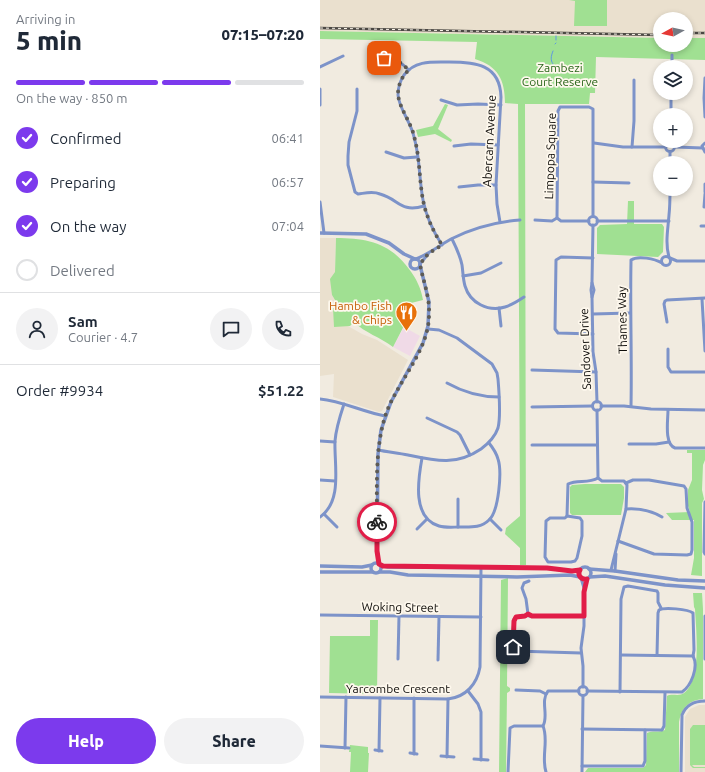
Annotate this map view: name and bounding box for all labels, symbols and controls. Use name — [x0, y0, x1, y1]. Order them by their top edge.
text: Arriving in — [16, 12, 75, 26]
north arrow — [653, 12, 693, 52]
map controls — [653, 12, 693, 196]
text: 5 min — [16, 26, 82, 55]
text: 07:15–07:20 — [221, 26, 304, 43]
pin — [367, 41, 401, 75]
icon: bag — [373, 47, 395, 69]
button: layers — [653, 60, 693, 100]
park label: Zambezi Court Reserve — [522, 61, 598, 88]
text: On the way · 850 m — [16, 91, 128, 105]
street label: Abercarn Avenue — [480, 95, 498, 187]
button: + — [653, 108, 693, 148]
street label: Limpopa Square — [542, 112, 558, 200]
icon: check — [16, 127, 38, 149]
text: Confirmed — [50, 130, 122, 147]
text: 06:41 — [271, 131, 304, 145]
button: − — [653, 156, 693, 196]
icon: check — [16, 171, 38, 193]
text: Preparing — [50, 174, 116, 191]
text: 06:57 — [271, 175, 304, 189]
icon: check — [16, 215, 38, 237]
text: On the way — [50, 218, 126, 235]
text: 07:04 — [271, 219, 304, 233]
text: Delivered — [50, 262, 115, 279]
street label: Thames Way — [615, 286, 629, 354]
place label: Hambo Fish & Chips — [329, 299, 392, 326]
restaurant icon: Hambo Fish & Chips — [394, 299, 420, 332]
button: person — [16, 308, 58, 350]
button: chat — [210, 308, 252, 350]
button: phone — [262, 308, 304, 350]
street label: Sandover Drive — [577, 308, 593, 390]
text: Sam — [68, 313, 98, 330]
text: Courier · 4.7 — [68, 330, 138, 344]
text: Order #9934 — [16, 382, 103, 399]
text: $51.22 — [258, 382, 304, 399]
courier — [357, 502, 397, 542]
icon: bike — [366, 511, 388, 533]
street label: Woking Street — [361, 600, 439, 614]
pin — [496, 630, 530, 664]
icon: home — [502, 636, 524, 658]
street label: Yarcombe Crescent — [346, 682, 450, 695]
button: Help — [16, 718, 156, 764]
button: Share — [164, 718, 304, 764]

